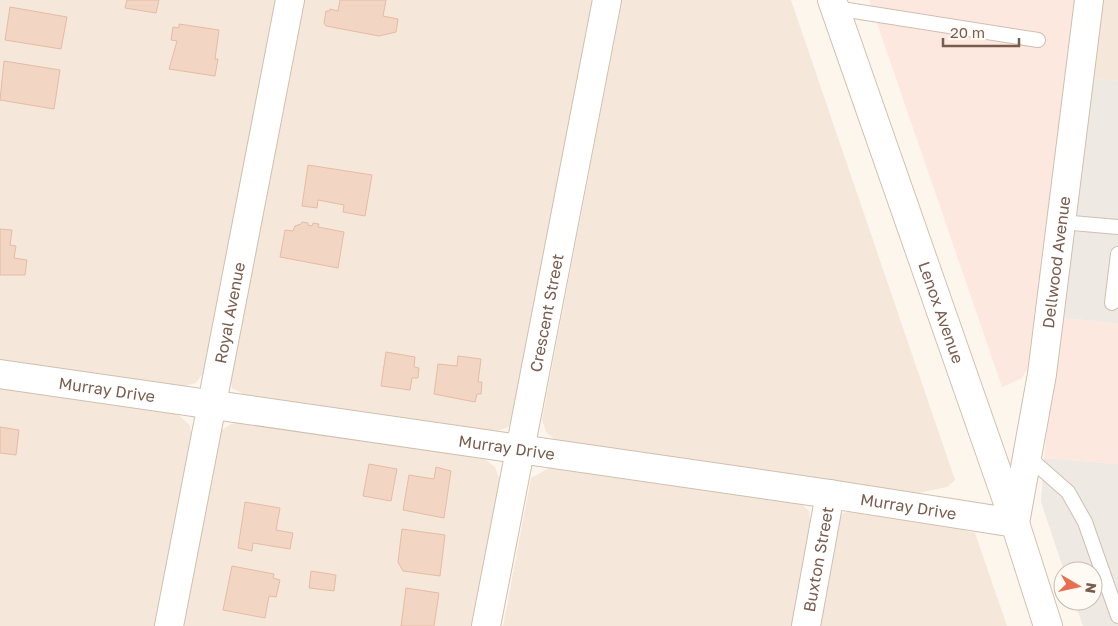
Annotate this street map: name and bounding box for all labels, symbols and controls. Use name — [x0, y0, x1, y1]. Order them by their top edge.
scale bar — [943, 15, 1019, 47]
text: 20 m — [950, 23, 985, 41]
street label: Dellwood Avenue — [1038, 195, 1074, 329]
street label: Crescent Street — [525, 252, 568, 374]
street label: Lenox Avenue — [914, 259, 968, 366]
street label: Royal Avenue — [210, 260, 249, 365]
street label: Murray Drive — [57, 373, 156, 406]
street label: Murray Drive — [457, 430, 556, 464]
street label: Murray Drive — [859, 489, 958, 524]
street label: Buxton Street — [799, 505, 838, 613]
north arrow — [1053, 561, 1103, 611]
text: N — [1082, 582, 1101, 595]

